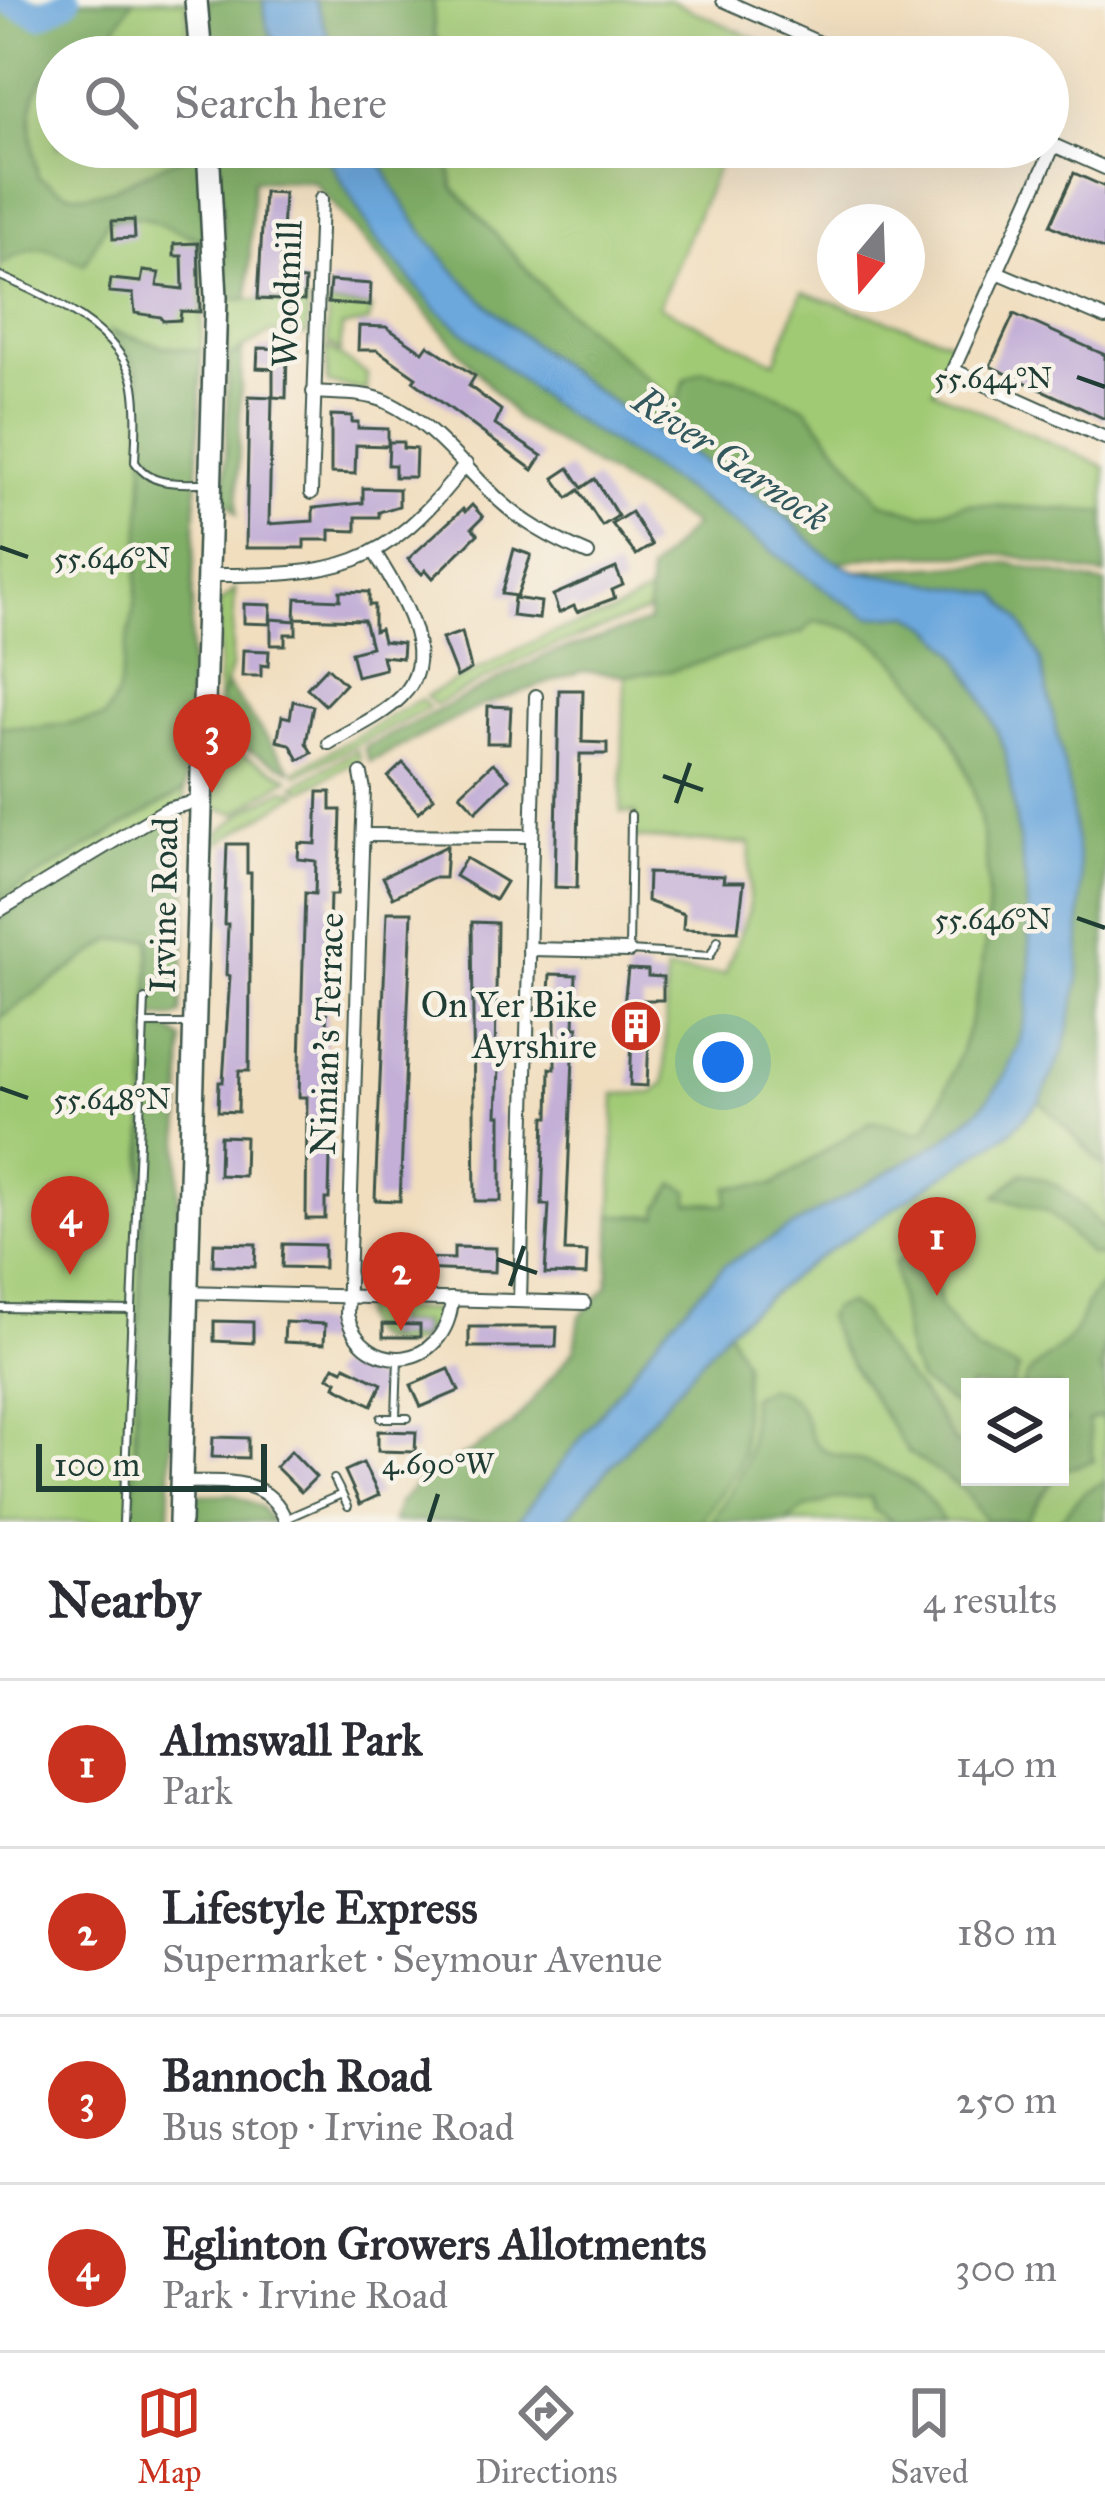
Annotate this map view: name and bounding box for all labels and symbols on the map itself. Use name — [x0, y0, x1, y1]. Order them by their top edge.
north arrow — [817, 204, 925, 312]
street label: Woodmill — [262, 219, 312, 368]
text: 55.644°N — [934, 360, 1052, 396]
water label: River Garnock — [622, 375, 838, 542]
text: 55.646°N — [53, 540, 171, 576]
pin: 3 — [173, 694, 251, 793]
street label: Irvine Road — [140, 817, 188, 993]
text: 55.646°N — [934, 901, 1052, 937]
street label: Ninian's Terrace — [301, 912, 353, 1156]
place label: On Yer Bike Ayrshire — [421, 983, 597, 1068]
building icon: On Yer Bike Ayrshire — [608, 998, 664, 1054]
your location — [693, 1032, 753, 1092]
text: 55.648°N — [53, 1081, 171, 1117]
pin: 4 — [31, 1176, 109, 1275]
pin: 1 — [898, 1197, 976, 1296]
pin: 2 — [362, 1232, 440, 1331]
scale bar — [36, 1438, 267, 1491]
text: 4.690°W — [382, 1446, 495, 1483]

